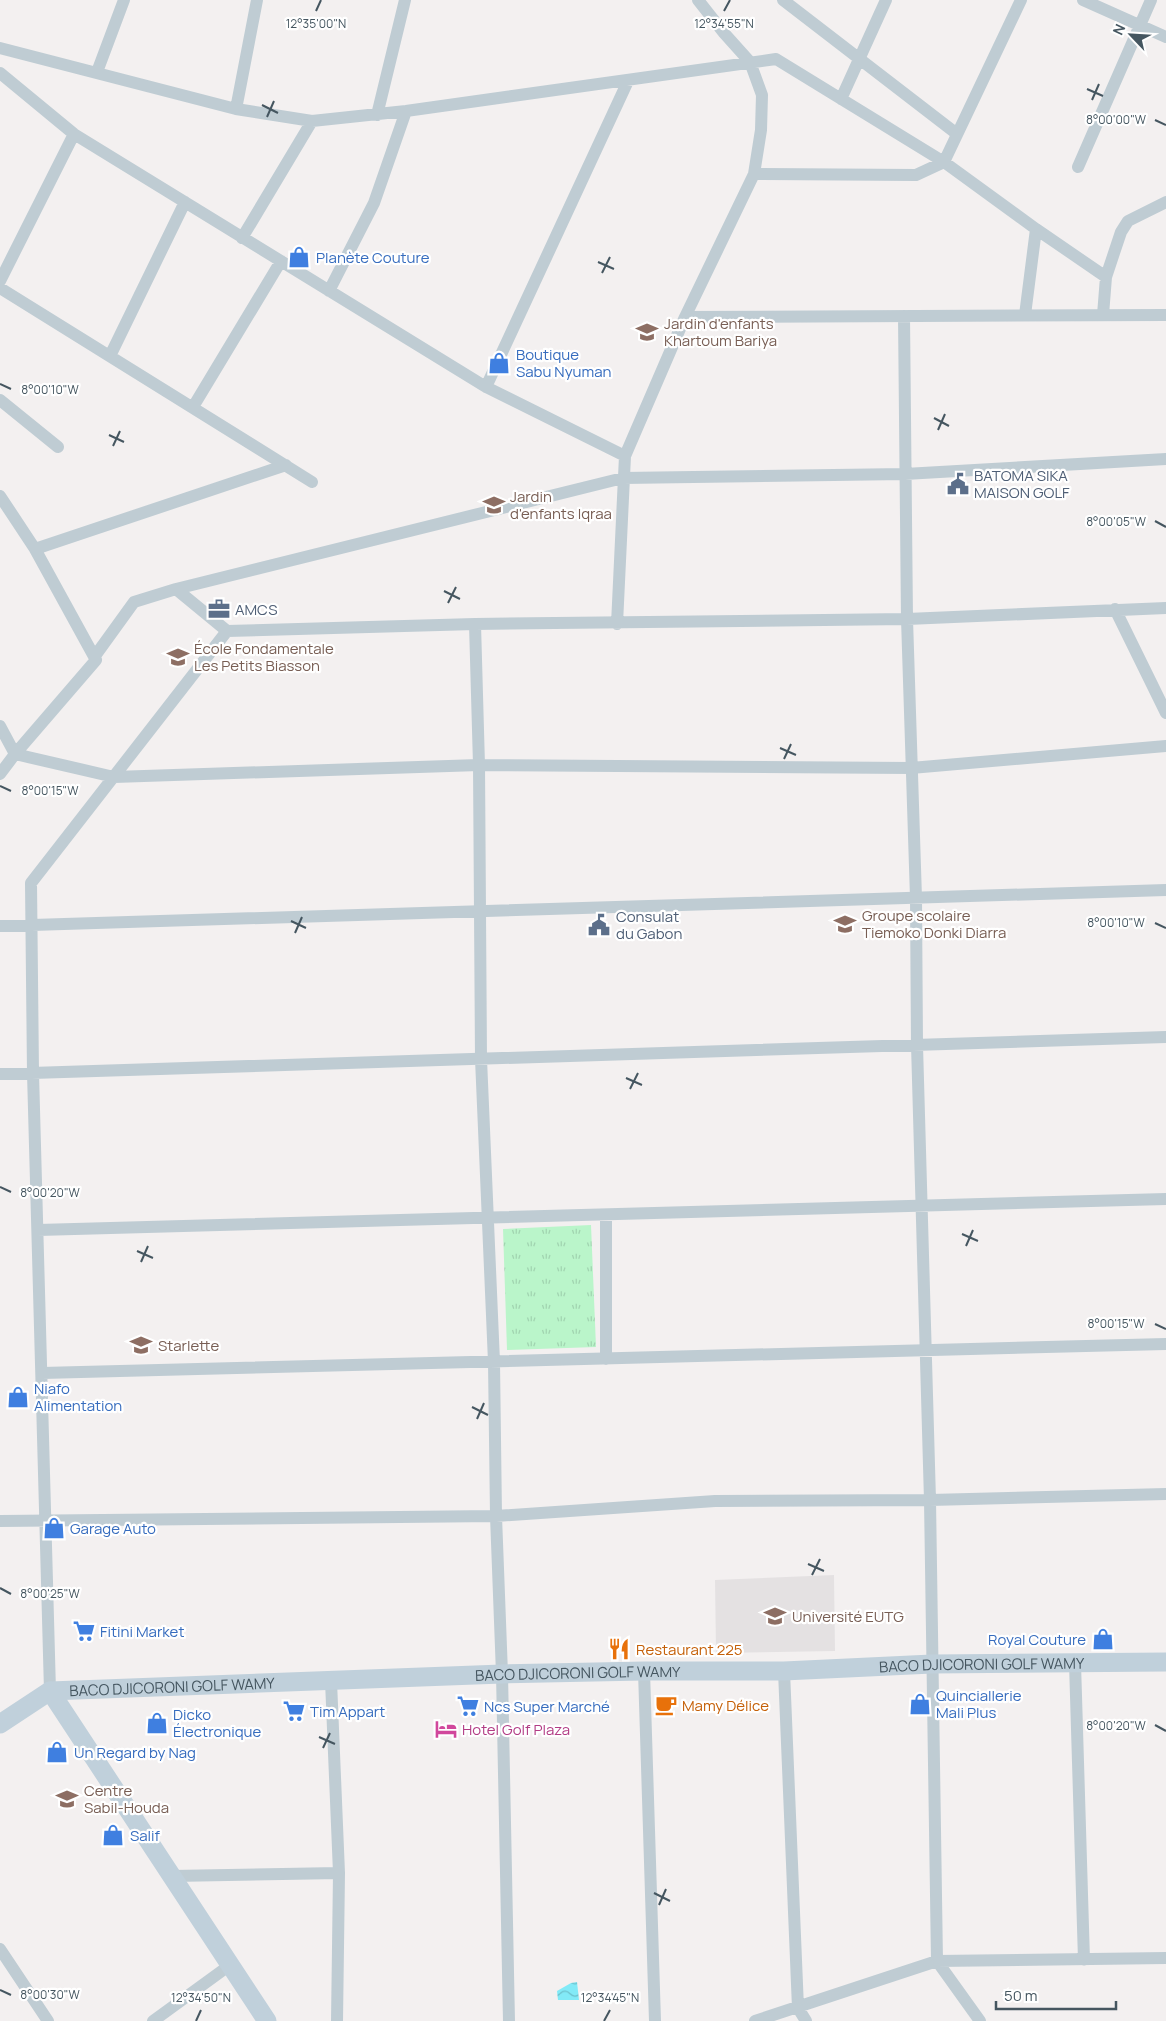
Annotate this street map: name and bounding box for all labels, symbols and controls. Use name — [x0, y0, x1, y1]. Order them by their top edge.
north arrow — [1106, 10, 1156, 60]
text: 12°35'00"N — [286, 15, 346, 32]
text: 12°34'55"N — [694, 15, 754, 32]
text: N — [1108, 21, 1130, 38]
text: 8°00'00"W — [1086, 111, 1147, 128]
shop icon: Planète Couture — [286, 244, 312, 270]
place label: Planète Couture — [316, 247, 430, 268]
place label: Jardin d'enfants Khartoum Bariya — [664, 313, 777, 351]
school or university icon: Jardin d'enfants Khartoum Bariya — [634, 319, 660, 345]
place label: Boutique Sabu Nyuman — [516, 344, 612, 382]
shop icon: Boutique Sabu Nyuman — [486, 350, 512, 376]
text: 8°00'10"W — [21, 381, 80, 398]
place label: BATOMA SIKA MAISON GOLF — [974, 465, 1070, 503]
public building icon: BATOMA SIKA MAISON GOLF — [945, 471, 971, 497]
place label: Jardin d'enfants Iqraa — [510, 486, 612, 524]
school or university icon: Jardin d'enfants Iqraa — [481, 492, 507, 518]
text: 8°00'05"W — [1086, 513, 1147, 530]
office icon: AMCS — [206, 596, 232, 622]
place label: AMCS — [235, 599, 278, 620]
place label: École Fondamentale Les Petits Biasson — [194, 638, 334, 676]
school or university icon: École Fondamentale Les Petits Biasson — [165, 644, 191, 670]
text: 8°00'15"W — [21, 782, 79, 799]
place label: Groupe scolaire Tiemoko Donki Diarra — [862, 905, 1006, 943]
place label: Consulat du Gabon — [616, 906, 682, 944]
school or university icon: Groupe scolaire Tiemoko Donki Diarra — [832, 911, 858, 937]
public building icon: Consulat du Gabon — [586, 912, 612, 938]
text: 8°00'10"W — [1087, 914, 1146, 931]
text: 8°00'20"W — [20, 1184, 81, 1201]
text: 8°00'15"W — [1087, 1315, 1145, 1332]
school or university icon: Starlette — [128, 1332, 154, 1358]
place label: Starlette — [158, 1335, 219, 1356]
place label: Niafo Alimentation — [34, 1378, 122, 1416]
shop icon: Niafo Alimentation — [5, 1384, 31, 1410]
shop icon: Garage Auto — [41, 1515, 67, 1541]
place label: Garage Auto — [70, 1518, 156, 1539]
text: 8°00'25"W — [20, 1585, 80, 1602]
school or university icon: Université EUTG — [762, 1603, 788, 1629]
place label: Université EUTG — [792, 1606, 904, 1627]
supermarket icon: Fitini Market — [71, 1618, 97, 1644]
place label: Fitini Market — [100, 1621, 184, 1642]
shop icon: Royal Couture — [1090, 1626, 1116, 1652]
place label: Royal Couture — [988, 1629, 1086, 1650]
restaurant icon: Restaurant 225 — [606, 1636, 632, 1662]
place label: Restaurant 225 — [636, 1639, 742, 1660]
street label: BACO DJICORONI GOLF WAMY — [878, 1652, 1085, 1677]
street label: BACO DJICORONI GOLF WAMY — [475, 1660, 681, 1686]
street label: BACO DJICORONI GOLF WAMY — [69, 1672, 276, 1701]
place label: Quinciallerie Mali Plus — [936, 1685, 1022, 1723]
shop icon: Quinciallerie Mali Plus — [907, 1691, 933, 1717]
cafe icon: Mamy Délice — [653, 1692, 679, 1718]
supermarket icon: Ncs Super Marché — [455, 1693, 481, 1719]
place label: Mamy Délice — [682, 1695, 769, 1716]
place label: Ncs Super Marché — [484, 1696, 610, 1717]
supermarket icon: Tim Appart — [281, 1698, 307, 1724]
place label: Tim Appart — [310, 1701, 385, 1722]
place label: Dicko Électronique — [173, 1704, 261, 1742]
shop icon: Dicko Électronique — [144, 1710, 170, 1736]
hotel icon: Hotel Golf Plaza — [433, 1716, 459, 1742]
text: 8°00'20"W — [1086, 1717, 1147, 1734]
place label: Hotel Golf Plaza — [462, 1719, 570, 1740]
shop icon: Un Regard by Nag — [44, 1739, 70, 1765]
place label: Un Regard by Nag — [74, 1742, 196, 1763]
place label: Centre Sabil-Houda — [84, 1780, 169, 1818]
school or university icon: Centre Sabil-Houda — [54, 1786, 80, 1812]
shop icon: Salif — [100, 1822, 126, 1848]
place label: Salif — [130, 1825, 161, 1846]
scale bar — [996, 1978, 1116, 2010]
text: 50 m — [1004, 1985, 1038, 2006]
text: 8°00'30"W — [20, 1986, 80, 2003]
text: 12°34'50"N — [171, 1989, 231, 2006]
text: 12°34'45"N — [581, 1989, 639, 2006]

